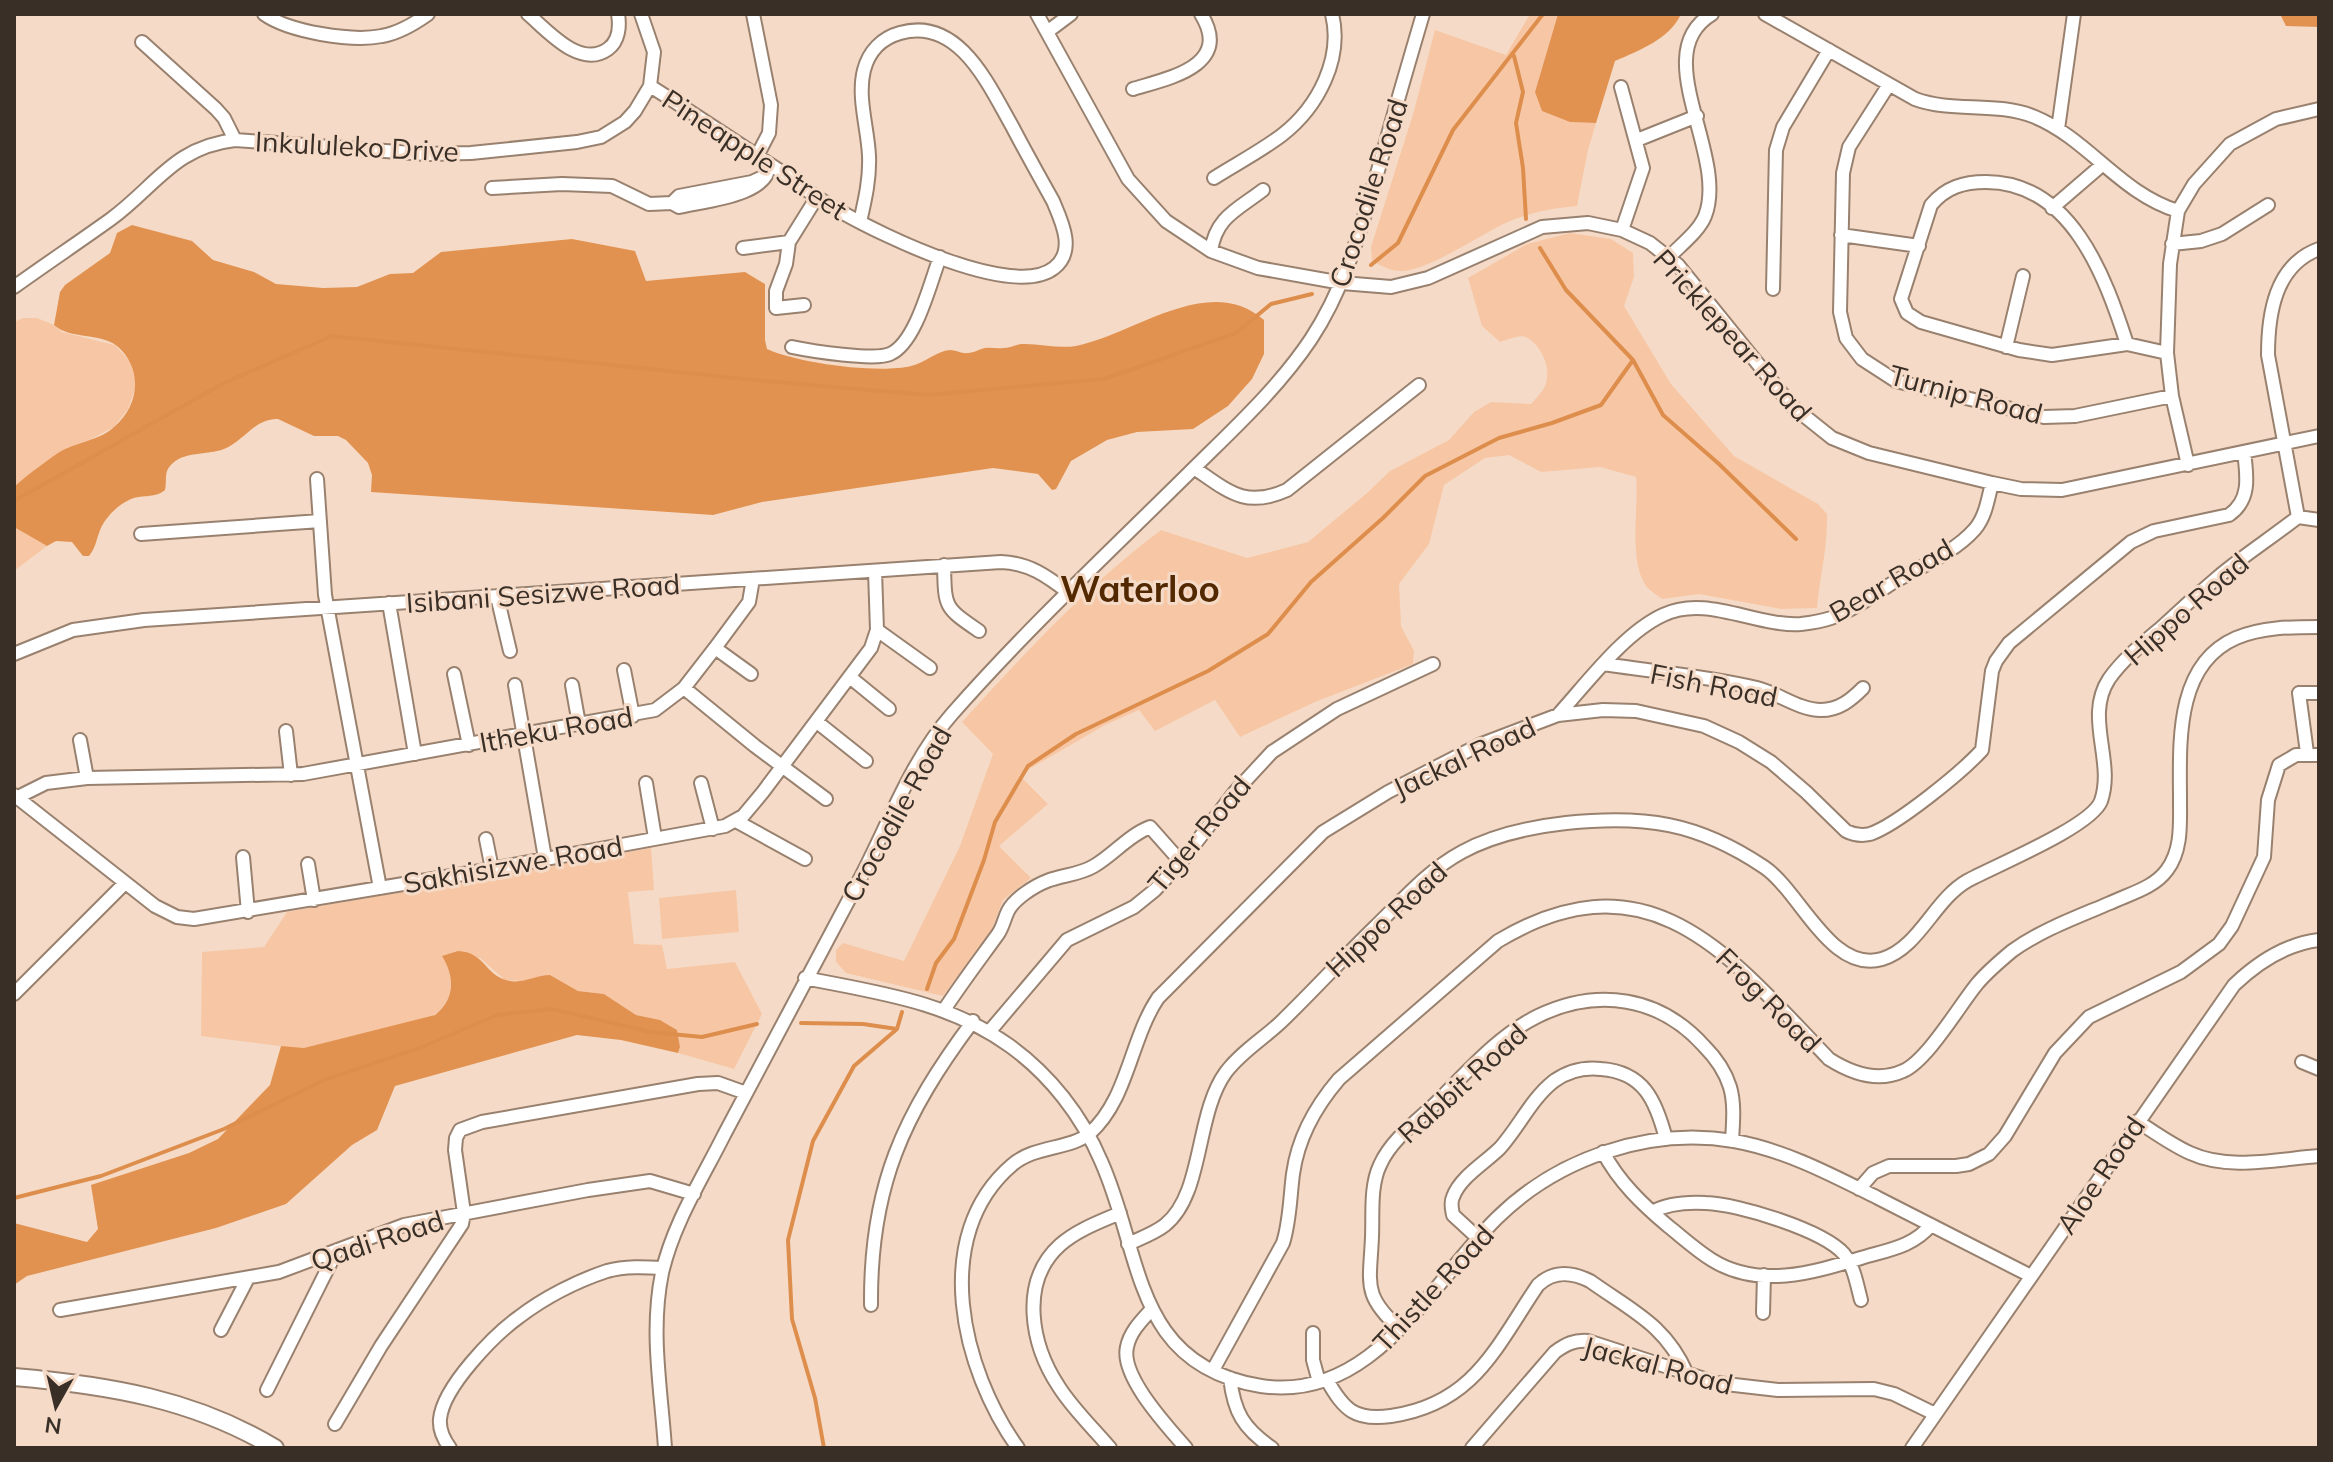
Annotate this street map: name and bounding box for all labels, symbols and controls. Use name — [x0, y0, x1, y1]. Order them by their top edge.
street label: Pineapple Street — [656, 81, 854, 227]
street label: Crocodile Road — [1321, 94, 1415, 292]
street label: Inkululeko Drive — [254, 123, 460, 169]
street label: Pricklepear Road — [1646, 242, 1820, 428]
street label: Turnip Road — [1886, 357, 2046, 431]
street label: Bear Road — [1823, 531, 1959, 629]
street label: Hippo Road — [2117, 545, 2255, 673]
street label: Isibani Sesizwe Road — [405, 566, 681, 620]
district label: Waterloo — [1060, 566, 1220, 611]
street label: Fish Road — [1648, 656, 1780, 714]
street label: Itheku Road — [477, 698, 635, 760]
street label: Jackal Road — [1387, 709, 1541, 805]
street label: Crocodile Road — [833, 720, 959, 908]
street label: Tiger Road — [1140, 768, 1258, 900]
street label: Sakhisizwe Road — [401, 827, 625, 901]
street label: Hippo Road — [1318, 854, 1454, 984]
street label: Frog Road — [1709, 940, 1829, 1060]
street label: Rabbit Road — [1390, 1016, 1534, 1150]
street label: Aloe Road — [2048, 1109, 2152, 1241]
street label: Qadi Road — [306, 1202, 448, 1278]
street label: Thistle Road — [1365, 1217, 1501, 1359]
street label: Jackal Road — [1579, 1328, 1737, 1402]
north arrow — [16, 1366, 96, 1446]
text: N — [43, 1411, 63, 1441]

